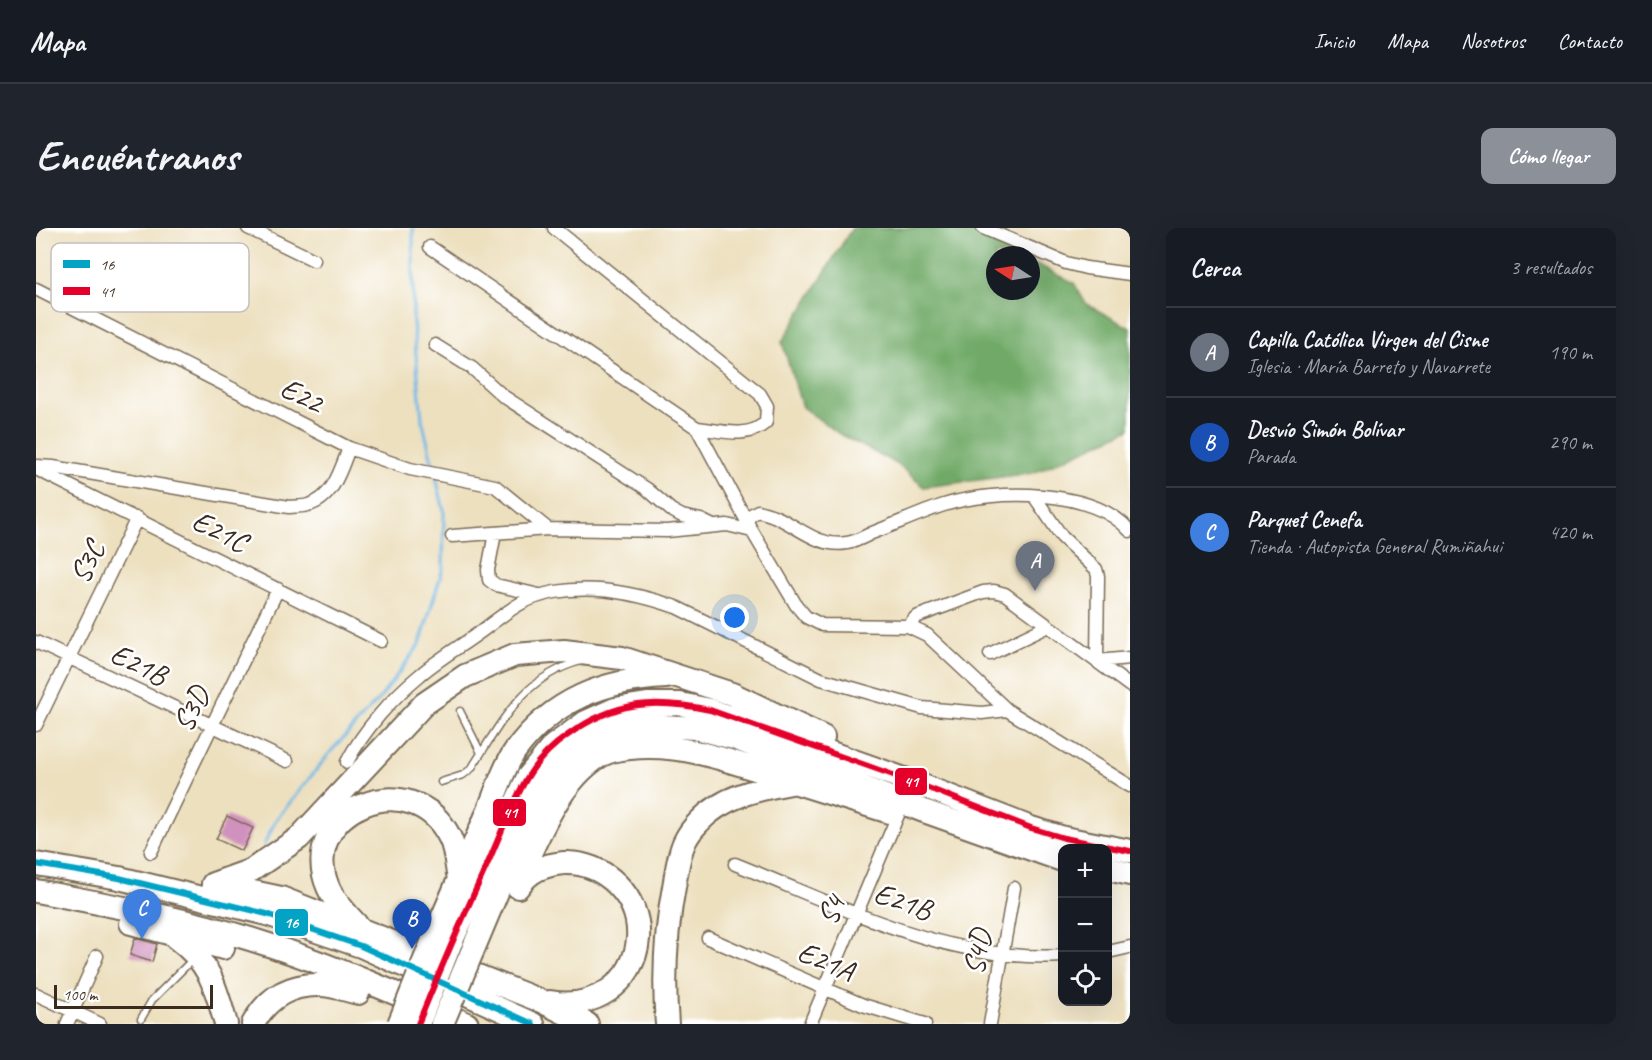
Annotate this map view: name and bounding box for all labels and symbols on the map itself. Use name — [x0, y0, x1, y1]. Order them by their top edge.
legend — [51, 243, 249, 312]
north arrow — [986, 246, 1040, 300]
text: 16 — [100, 255, 115, 275]
text: 41 — [100, 282, 115, 302]
street label: E22 — [274, 368, 332, 423]
street label: E21C — [186, 501, 257, 562]
street label: S3C — [61, 532, 115, 589]
pin: A — [1016, 542, 1054, 591]
your location — [720, 603, 749, 632]
street label: E21B — [104, 634, 176, 695]
street label: S3D — [164, 678, 219, 738]
line badge: 41 — [894, 767, 928, 796]
text: 41 — [904, 772, 920, 792]
line badge: 41 — [492, 798, 527, 827]
text: 41 — [503, 803, 519, 823]
street label: E21B — [869, 874, 939, 929]
street label: S4 — [808, 887, 855, 930]
pin: C — [122, 890, 162, 939]
pin: B — [392, 900, 431, 949]
line badge: 16 — [274, 908, 309, 937]
text: 16 — [284, 913, 300, 933]
street label: S4D — [954, 924, 1000, 978]
street label: E21A — [792, 932, 862, 991]
scale bar — [54, 982, 213, 1010]

